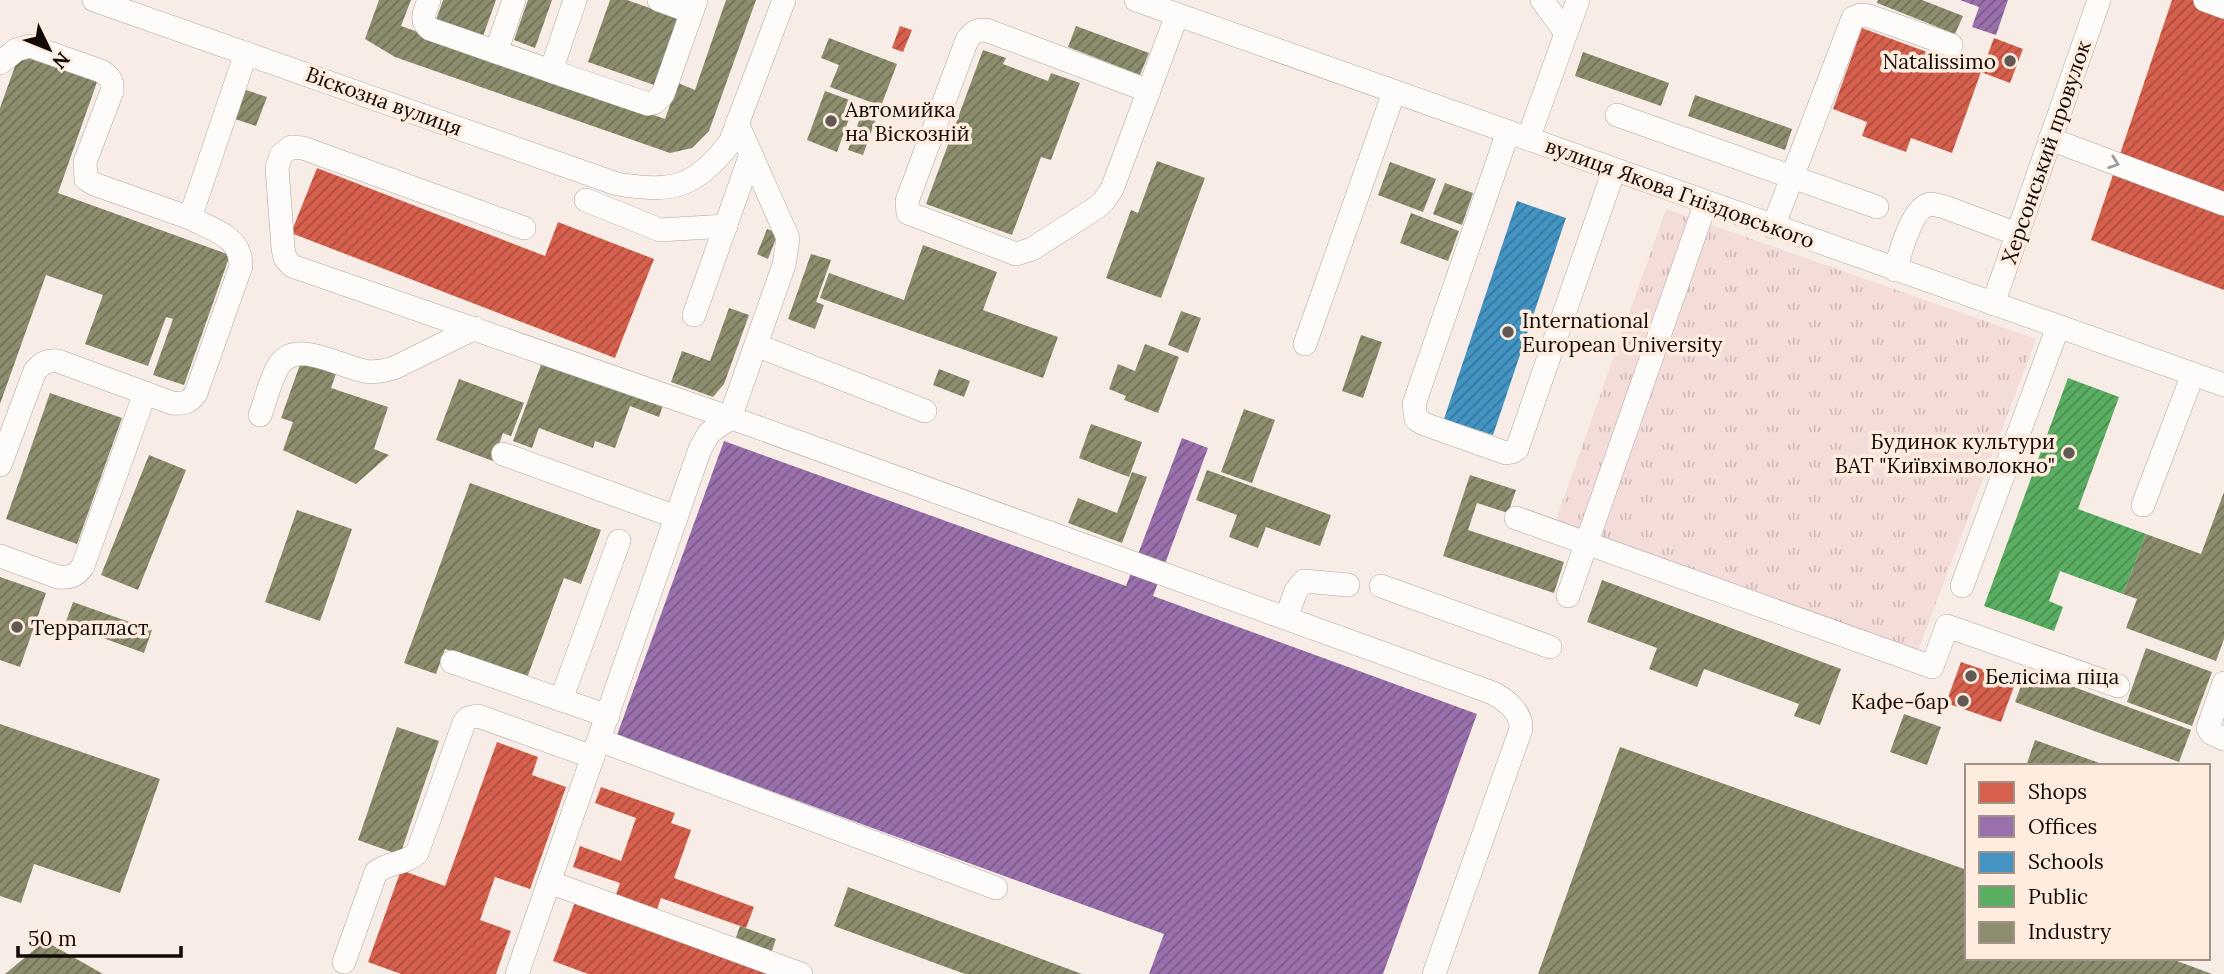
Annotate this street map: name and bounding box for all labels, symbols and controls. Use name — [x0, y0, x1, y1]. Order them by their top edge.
north arrow — [14, 14, 84, 84]
street label: Херсонський провулок — [1995, 36, 2097, 267]
text: N — [47, 47, 75, 74]
place label: Natalissimo — [1882, 48, 1996, 75]
marker: Natalissimo — [2002, 53, 2018, 69]
street label: Віскозна вулиця — [302, 60, 466, 142]
place label: Автомийка на Віскозній — [844, 96, 970, 147]
marker: Автомийка на Віскозній — [823, 113, 839, 129]
street label: вулиця Якова Гніздовського — [1542, 132, 1818, 254]
one-way arrow — [2108, 154, 2120, 168]
place label: International European University — [1522, 307, 1722, 358]
marker: International European University — [1500, 324, 1516, 340]
place label: Будинок культури ВАТ "Київхімволокно" — [1835, 428, 2055, 479]
marker: Будинок культури ВАТ "Київхімволокно" — [2061, 445, 2077, 461]
place label: Террапласт — [31, 614, 148, 641]
marker: Террапласт — [9, 619, 25, 635]
place label: Белісіма піца — [1985, 663, 2119, 690]
marker: Белісіма піца — [1963, 668, 1979, 684]
place label: Кафе-бар — [1851, 688, 1949, 715]
marker: Кафе-бар — [1955, 693, 1971, 709]
legend — [1965, 764, 2210, 960]
text: Shops — [2028, 778, 2087, 805]
text: Offices — [2028, 813, 2097, 840]
text: Schools — [2028, 848, 2104, 875]
text: Public — [2028, 883, 2088, 910]
scale bar — [18, 914, 180, 958]
text: Industry — [2028, 918, 2111, 945]
text: 50 m — [28, 925, 77, 952]

